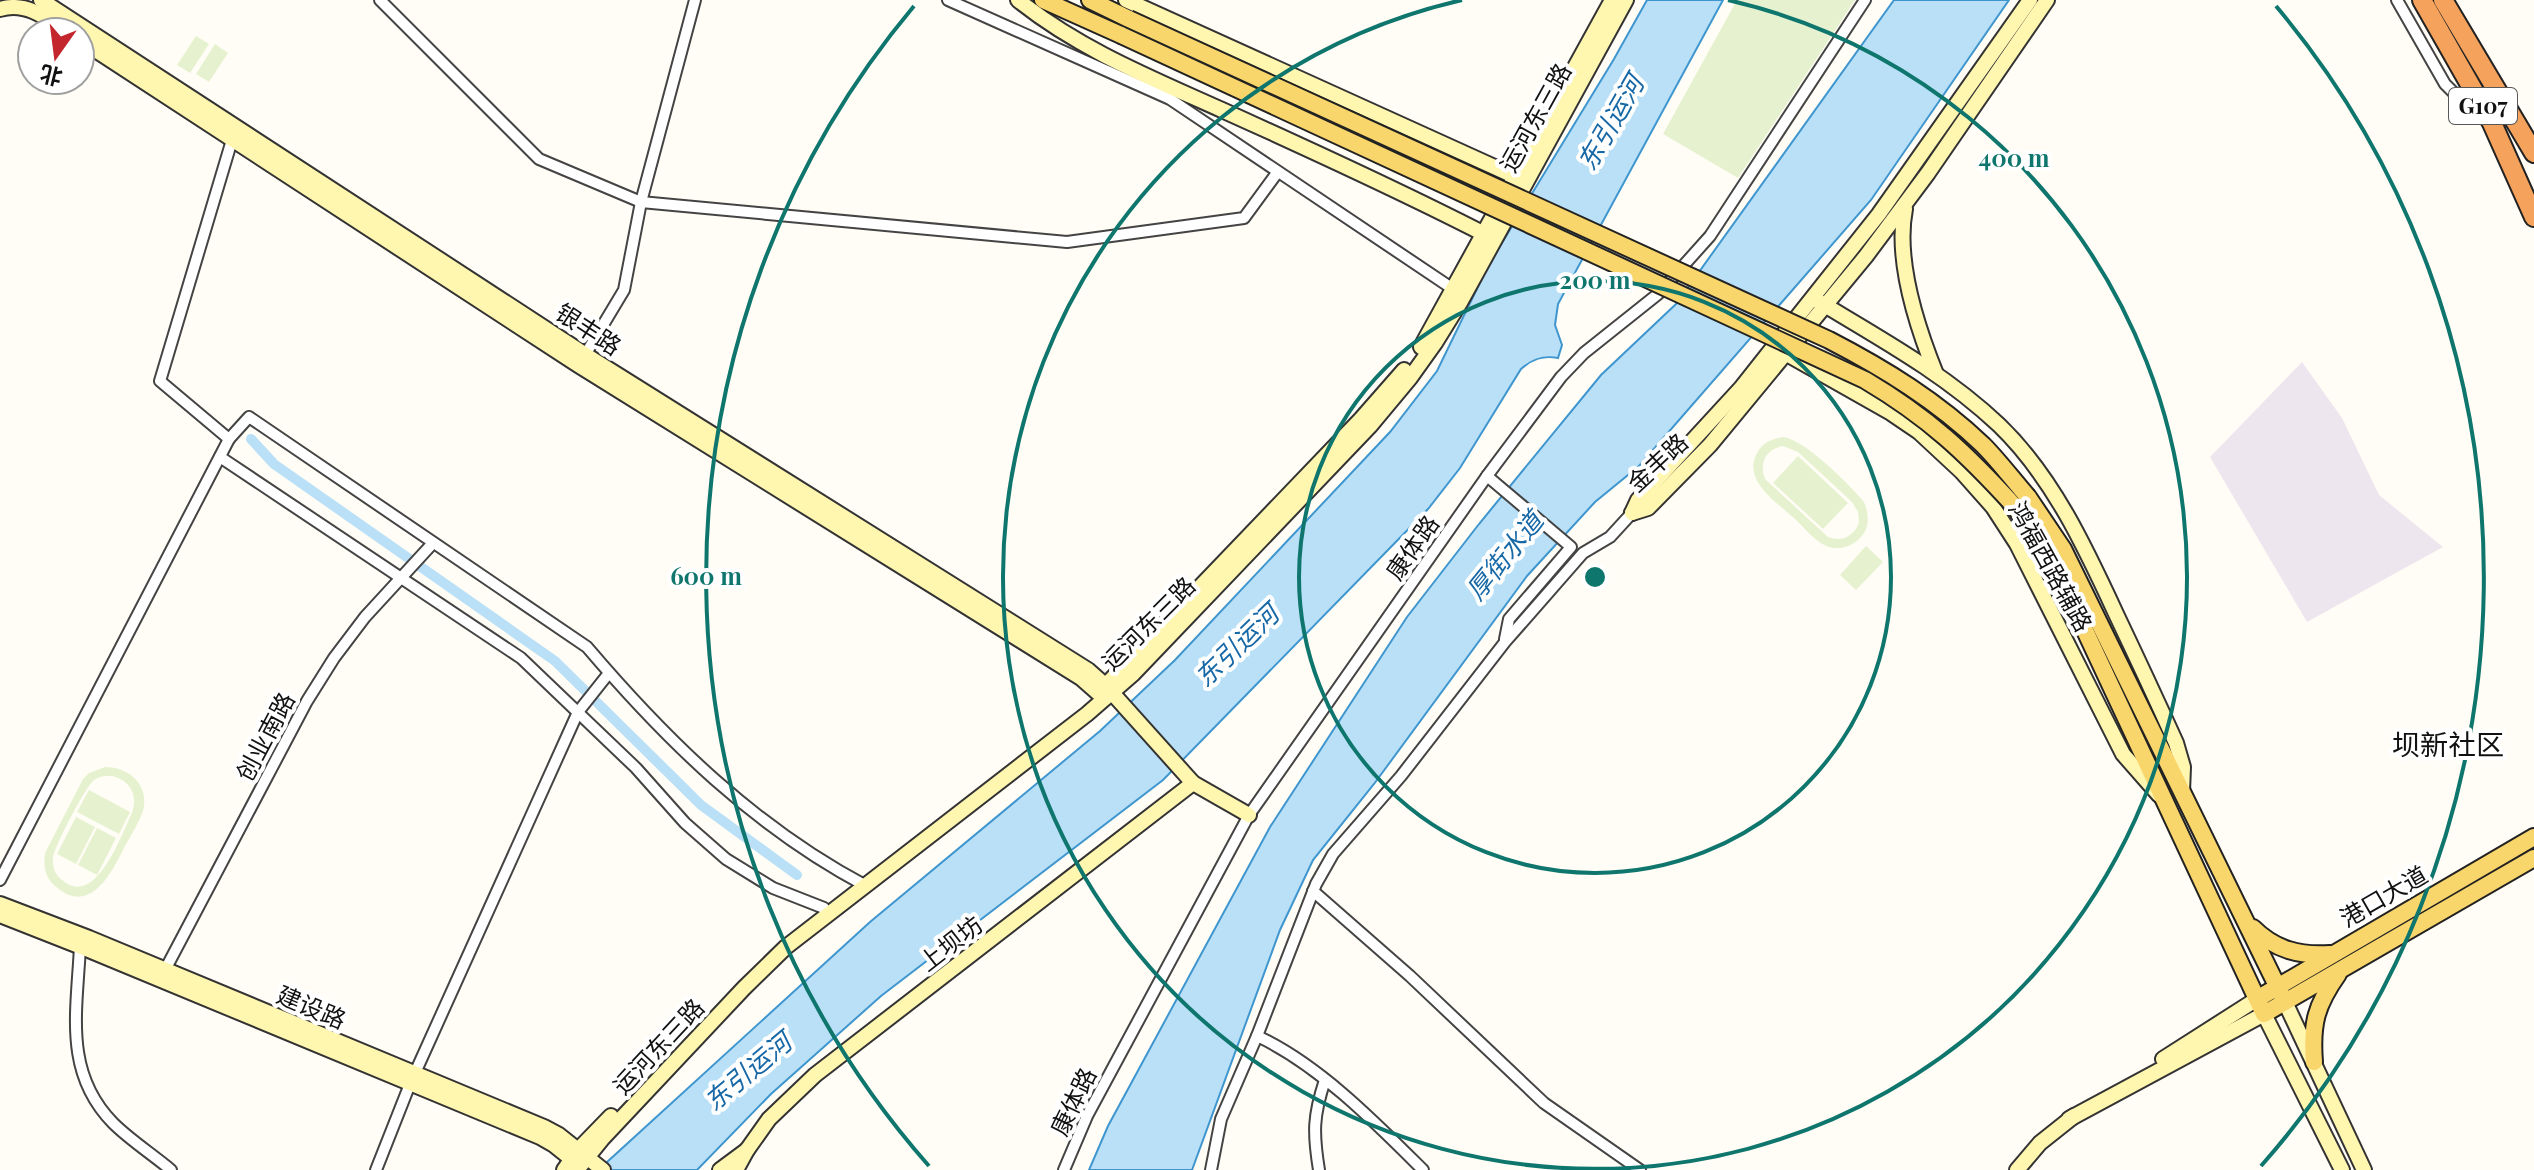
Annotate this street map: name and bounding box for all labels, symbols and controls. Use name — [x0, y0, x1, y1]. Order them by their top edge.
north arrow — [16, 16, 96, 96]
street label: 运河东三路 — [1491, 57, 1577, 177]
text: 北 — [37, 59, 65, 94]
water label: 东引运河 — [1569, 64, 1653, 176]
road number: G107 — [2449, 88, 2517, 124]
text: 400 m — [1979, 141, 2050, 173]
text: 200 m — [1560, 263, 1631, 295]
street label: 银丰路 — [550, 295, 628, 361]
street label: 金丰路 — [1619, 425, 1694, 498]
street label: 鸿福西路辅路 — [2003, 495, 2101, 637]
water label: 厚街水道 — [1458, 501, 1553, 606]
street label: 康体路 — [1378, 508, 1445, 586]
text: 600 m — [670, 559, 742, 591]
centre of rings — [1581, 563, 1609, 591]
street label: 运河东三路 — [1094, 569, 1201, 676]
water label: 东引运河 — [1186, 593, 1289, 694]
street label: 创业南路 — [228, 686, 301, 786]
district label: 坝新社区 — [2392, 725, 2504, 762]
street label: 港口大道 — [2333, 857, 2433, 933]
street label: 上坝坊 — [912, 908, 988, 977]
street label: 建设路 — [272, 977, 351, 1035]
street label: 运河东三路 — [605, 991, 710, 1100]
water label: 东引运河 — [696, 1021, 802, 1118]
street label: 康体路 — [1042, 1062, 1102, 1140]

